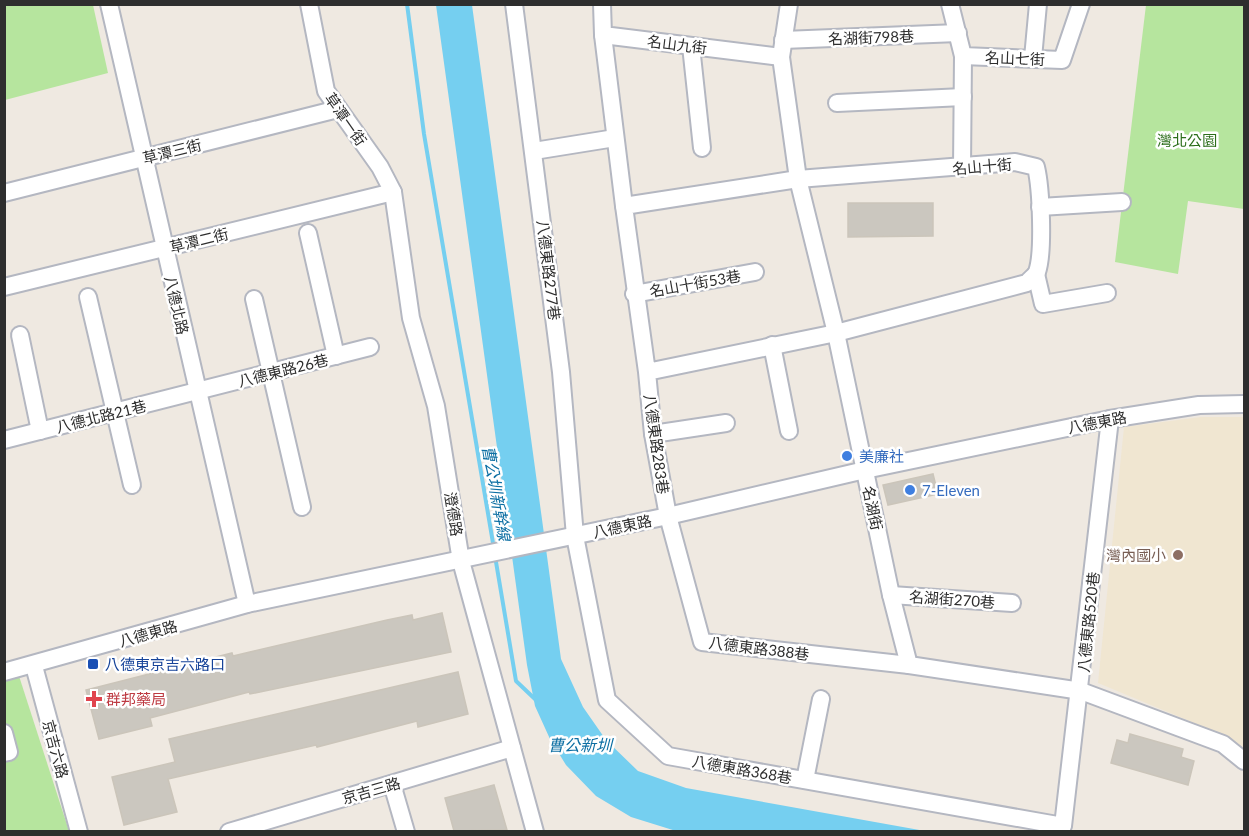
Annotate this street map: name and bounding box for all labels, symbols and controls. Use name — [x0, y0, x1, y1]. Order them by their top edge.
street label: 名湖街798巷 — [828, 27, 914, 47]
street label: 名山九街 — [646, 31, 708, 57]
street label: 名山七街 — [985, 48, 1045, 68]
street label: 草潭一街 — [321, 89, 371, 149]
park label: 灣北公園 — [1157, 131, 1217, 149]
street label: 草潭三街 — [141, 135, 203, 167]
street label: 名山十街 — [951, 154, 1013, 178]
street label: 八德東路277巷 — [534, 219, 564, 321]
street label: 草潭二街 — [168, 224, 230, 256]
street label: 名山十街53巷 — [648, 266, 742, 300]
street label: 八德北路 — [161, 274, 193, 336]
street label: 八德東路26巷 — [236, 350, 330, 390]
street label: 八德東路283巷 — [641, 393, 673, 495]
street label: 八德北路21巷 — [54, 396, 148, 436]
street label: 八德東路 — [1066, 407, 1128, 437]
water label: 曹公圳新幹線 — [479, 444, 515, 544]
place label: 美廉社 — [859, 447, 904, 465]
marker: 美廉社 — [840, 449, 854, 463]
place label: 7-Eleven — [922, 481, 980, 499]
marker: 7-Eleven — [903, 483, 917, 497]
street label: 名湖街 — [860, 484, 886, 532]
street label: 澄德路 — [442, 490, 466, 538]
street label: 八德東路 — [591, 511, 653, 541]
place label: 灣內國小 — [1106, 546, 1166, 564]
marker: 灣內國小 — [1171, 548, 1185, 562]
street label: 八德東路520巷 — [1074, 571, 1102, 673]
street label: 名湖街270巷 — [908, 587, 996, 611]
street label: 八德東路 — [117, 616, 179, 650]
street label: 八德東路388巷 — [708, 633, 810, 663]
place label: 八德東京吉六路口 — [105, 655, 225, 673]
marker: 八德東京吉六路口 — [86, 657, 100, 671]
place label: 群邦藥局 — [106, 690, 166, 708]
marker: 群邦藥局 — [87, 692, 101, 706]
street label: 京吉六路 — [40, 718, 72, 780]
water label: 曹公新圳 — [548, 735, 614, 754]
street label: 八德東路368巷 — [691, 751, 793, 787]
street label: 京吉三路 — [340, 773, 402, 807]

